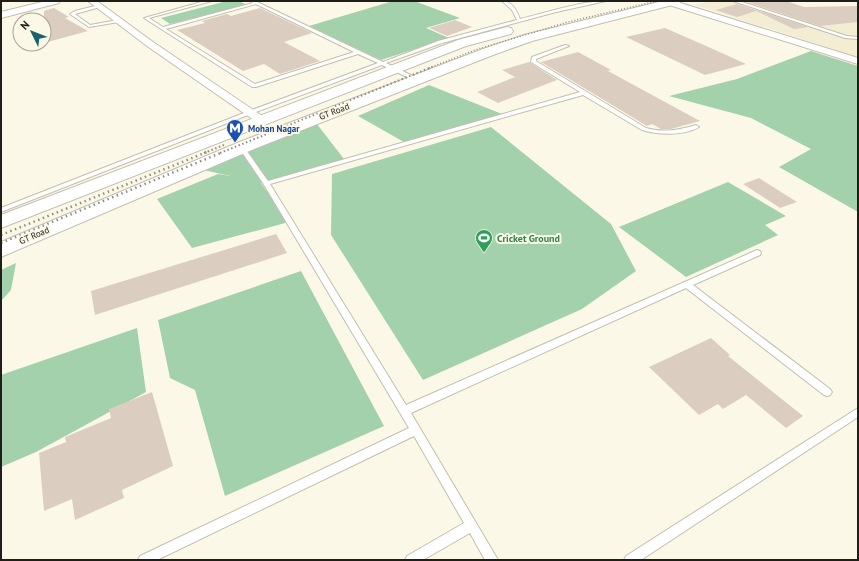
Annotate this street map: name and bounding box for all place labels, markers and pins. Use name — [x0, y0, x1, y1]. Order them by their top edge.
metro station icon: Mohan Nagar — [225, 118, 245, 143]
place label: Mohan Nagar — [248, 123, 300, 134]
sports icon: Cricket Ground — [474, 228, 494, 253]
place label: Cricket Ground — [497, 232, 560, 245]

